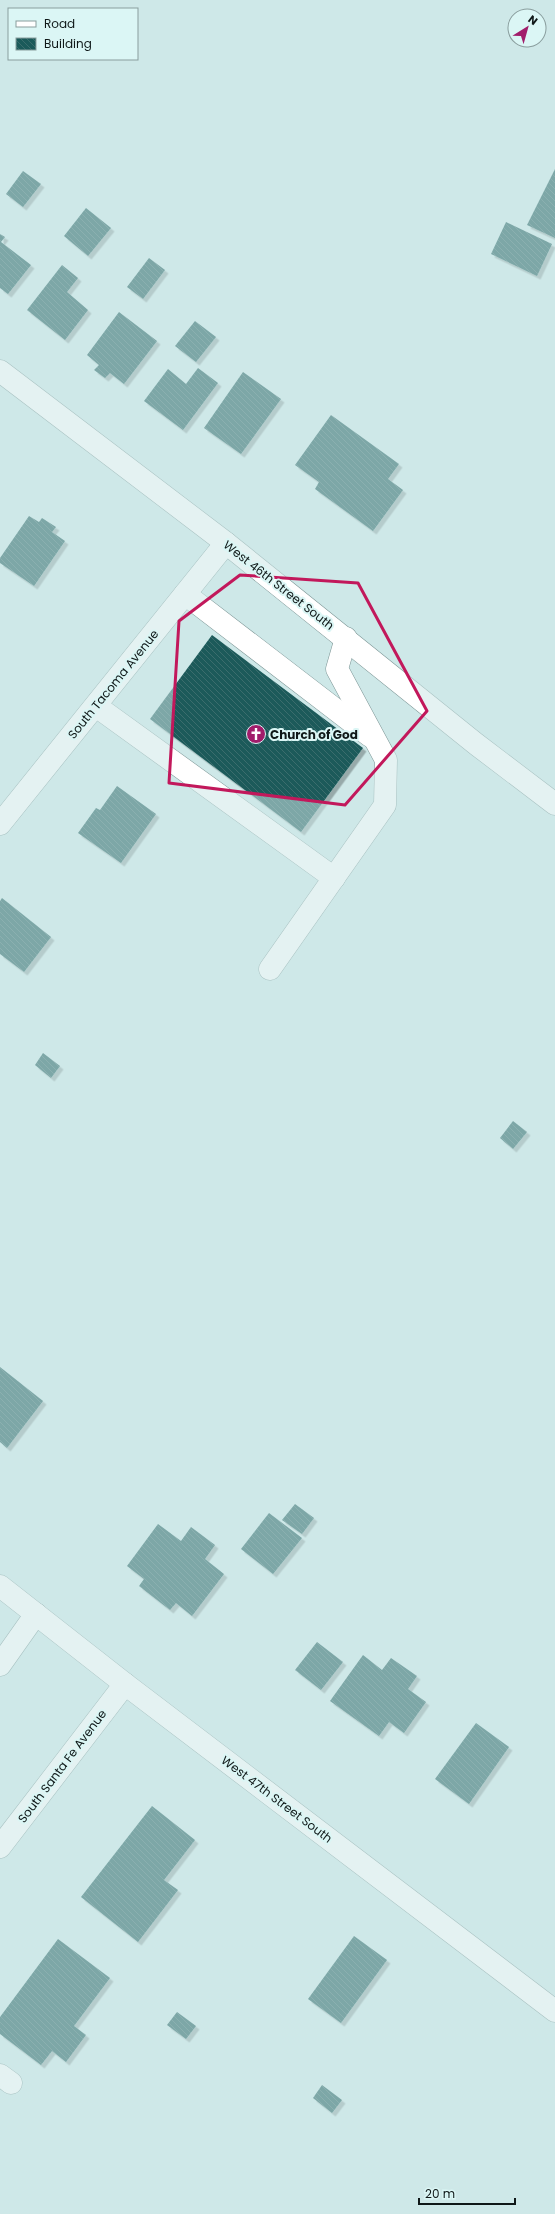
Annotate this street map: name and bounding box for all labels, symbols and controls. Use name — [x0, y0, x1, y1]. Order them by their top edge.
legend — [8, 8, 138, 60]
north arrow — [507, 8, 547, 48]
text: N — [525, 11, 541, 29]
text: Road — [44, 15, 75, 32]
text: Building — [44, 35, 92, 52]
street label: West 46th Street South — [220, 536, 338, 634]
street label: South Tacoma Avenue — [64, 626, 162, 742]
church icon: Church of God — [245, 723, 267, 745]
place label: Church of God — [270, 726, 358, 743]
street label: South Santa Fe Avenue — [14, 1706, 110, 1826]
street label: West 47th Street South — [218, 1752, 336, 1846]
scale bar — [419, 2180, 515, 2206]
text: 20 m — [425, 2185, 455, 2202]

